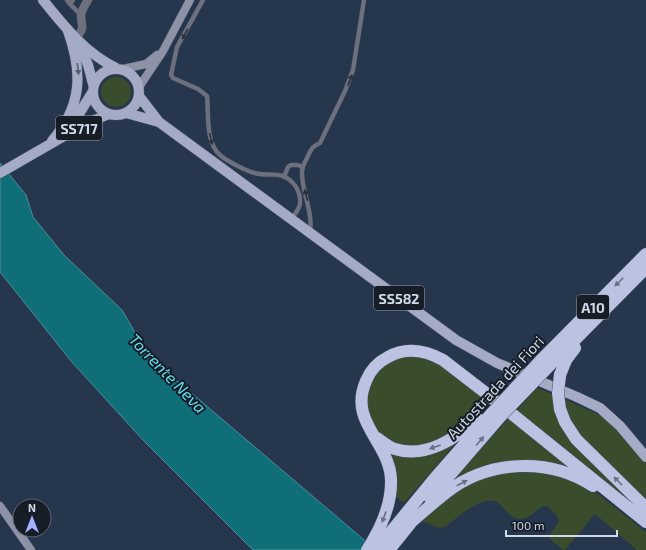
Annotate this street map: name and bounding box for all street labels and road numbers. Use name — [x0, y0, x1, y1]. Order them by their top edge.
road number: SS717 — [56, 116, 102, 140]
road number: SS582 — [374, 286, 424, 310]
road number: A10 — [577, 295, 609, 319]
street label: Autostrada dei Fiori — [443, 332, 547, 442]

